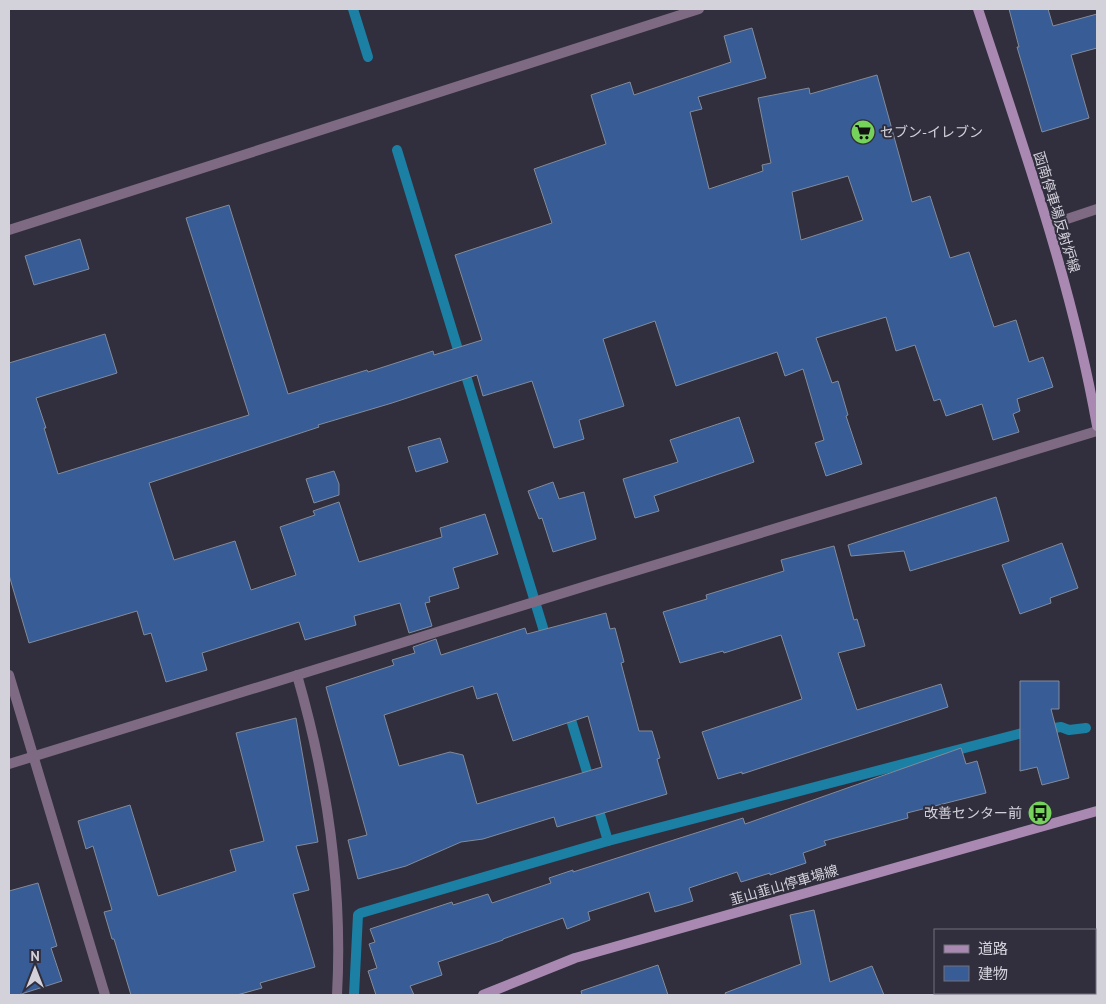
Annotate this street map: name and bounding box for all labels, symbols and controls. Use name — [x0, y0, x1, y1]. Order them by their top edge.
supermarket icon: セブン-イレブン — [850, 119, 876, 145]
place label: セブン-イレブン — [880, 123, 983, 141]
street label: 函南停車場反射炉線 — [1030, 149, 1084, 275]
bus stop icon: 改善センター前 — [1027, 800, 1053, 826]
place label: 改善センター前 — [924, 804, 1022, 822]
street label: 韮山韮山停車場線 — [728, 861, 840, 909]
legend — [934, 929, 1096, 994]
text: 道路 — [978, 939, 1008, 958]
north arrow — [10, 944, 60, 994]
text: N — [30, 947, 40, 965]
text: 建物 — [978, 964, 1008, 983]

